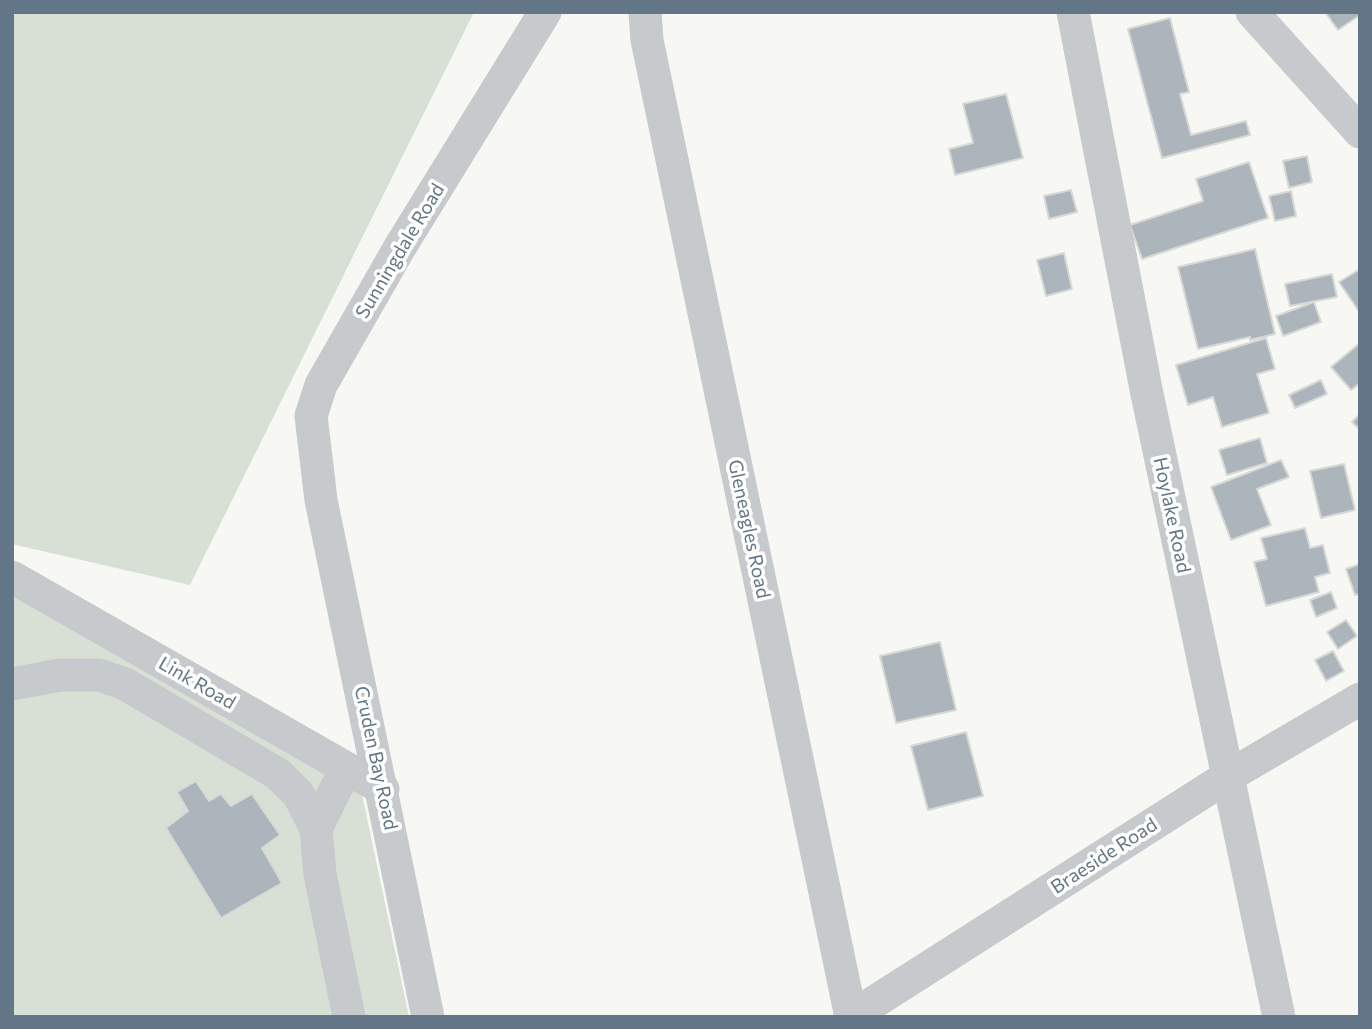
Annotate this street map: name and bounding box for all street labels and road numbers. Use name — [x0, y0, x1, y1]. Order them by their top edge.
street label: Sunningdale Road — [351, 179, 449, 323]
street label: Hoylake Road — [1149, 455, 1195, 575]
street label: Gleneagles Road — [723, 457, 775, 601]
street label: Link Road — [155, 652, 239, 714]
street label: Cruden Bay Road — [350, 684, 402, 832]
street label: Braeside Road — [1047, 813, 1161, 899]

